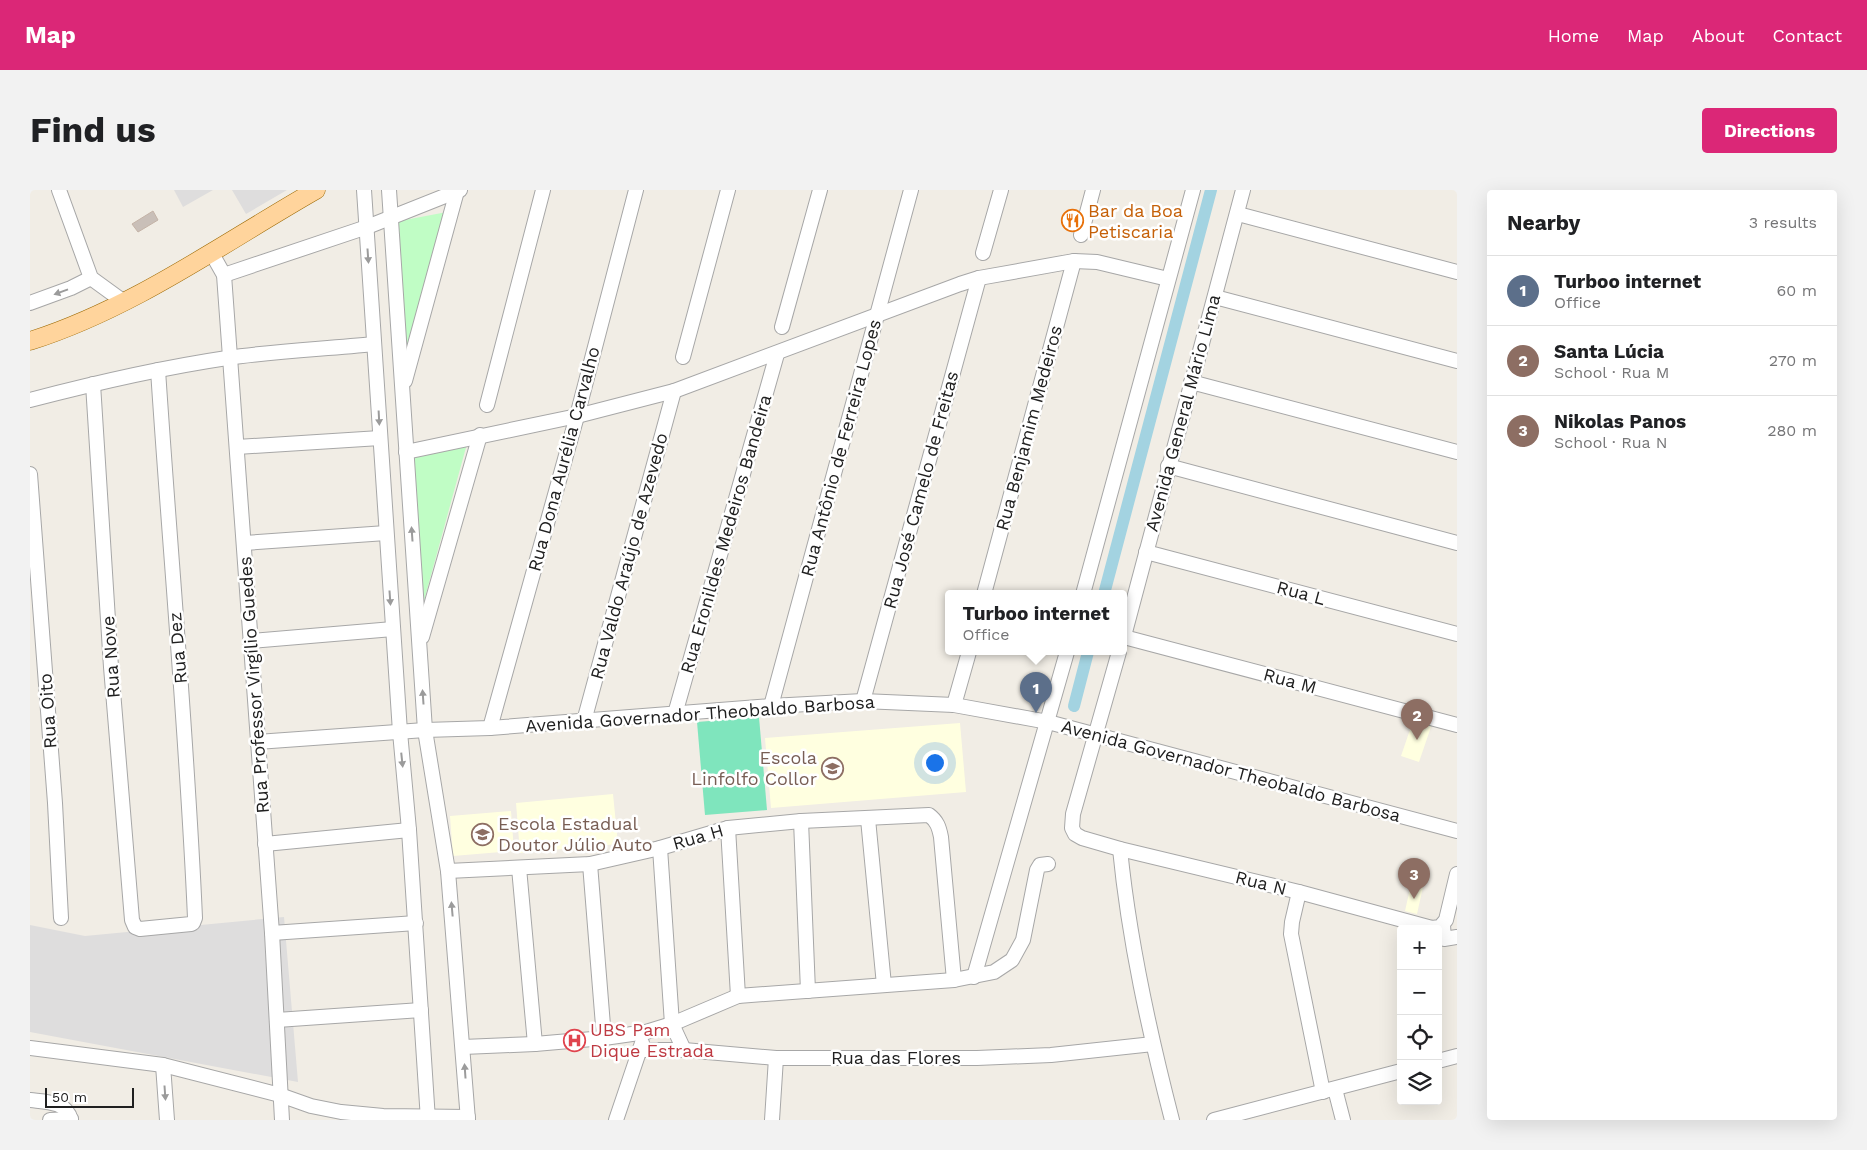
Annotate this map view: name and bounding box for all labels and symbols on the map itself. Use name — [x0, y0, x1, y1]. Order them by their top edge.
place label: Bar da Boa Petiscaria — [1088, 200, 1183, 242]
restaurant icon: Bar da Boa Petiscaria — [1060, 209, 1084, 233]
one-way arrow — [365, 248, 373, 264]
one-way arrow — [53, 288, 68, 296]
street label: Avenida General Mário Lima — [1141, 292, 1224, 534]
street label: Rua Antônio de Ferreira Lopes — [796, 317, 885, 579]
street label: Rua Benjamim Medeiros — [991, 323, 1066, 533]
street label: Rua Dona Aurélia Carvalho — [523, 344, 604, 574]
street label: Rua José Camelo de Freitas — [879, 369, 962, 611]
street label: Rua Eronildes Medeiros Bandeira — [676, 392, 775, 676]
one-way arrow — [375, 411, 383, 427]
street label: Rua Valdo Araújo de Azevedo — [585, 430, 672, 681]
one-way arrow — [408, 526, 416, 542]
street label: Rua Professor Virgílio Guedes — [234, 556, 273, 814]
street label: Rua L — [1274, 576, 1328, 609]
one-way arrow — [387, 590, 395, 606]
street label: Rua Dez — [164, 611, 191, 685]
street label: Rua Nove — [97, 615, 124, 699]
street label: Rua M — [1261, 663, 1319, 698]
pin: 1 — [1020, 672, 1052, 713]
street label: Rua Oito — [34, 673, 61, 749]
one-way arrow — [418, 688, 426, 704]
street label: Avenida Governador Theobaldo Barbosa — [525, 691, 875, 736]
pin: 2 — [1401, 699, 1433, 740]
street label: Avenida Governador Theobaldo Barbosa — [1059, 715, 1403, 826]
place label: Escola Linfolfo Collor — [691, 747, 817, 789]
your location — [922, 750, 948, 776]
one-way arrow — [398, 752, 406, 768]
school or university icon: Escola Linfolfo Collor — [821, 756, 845, 780]
place label: Escola Estadual Doutor Júlio Auto — [498, 813, 653, 855]
street label: Rua H — [670, 819, 726, 854]
school or university icon: Escola Estadual Doutor Júlio Auto — [470, 822, 494, 846]
pin: 3 — [1398, 858, 1430, 899]
street label: Rua N — [1233, 866, 1289, 899]
one-way arrow — [447, 901, 455, 917]
place label: UBS Pam Dique Estrada — [590, 1019, 714, 1061]
hospital icon: UBS Pam Dique Estrada — [562, 1028, 586, 1052]
street label: Rua das Flores — [831, 1047, 961, 1068]
one-way arrow — [461, 1063, 469, 1079]
scale bar — [45, 1085, 134, 1108]
one-way arrow — [161, 1085, 169, 1101]

